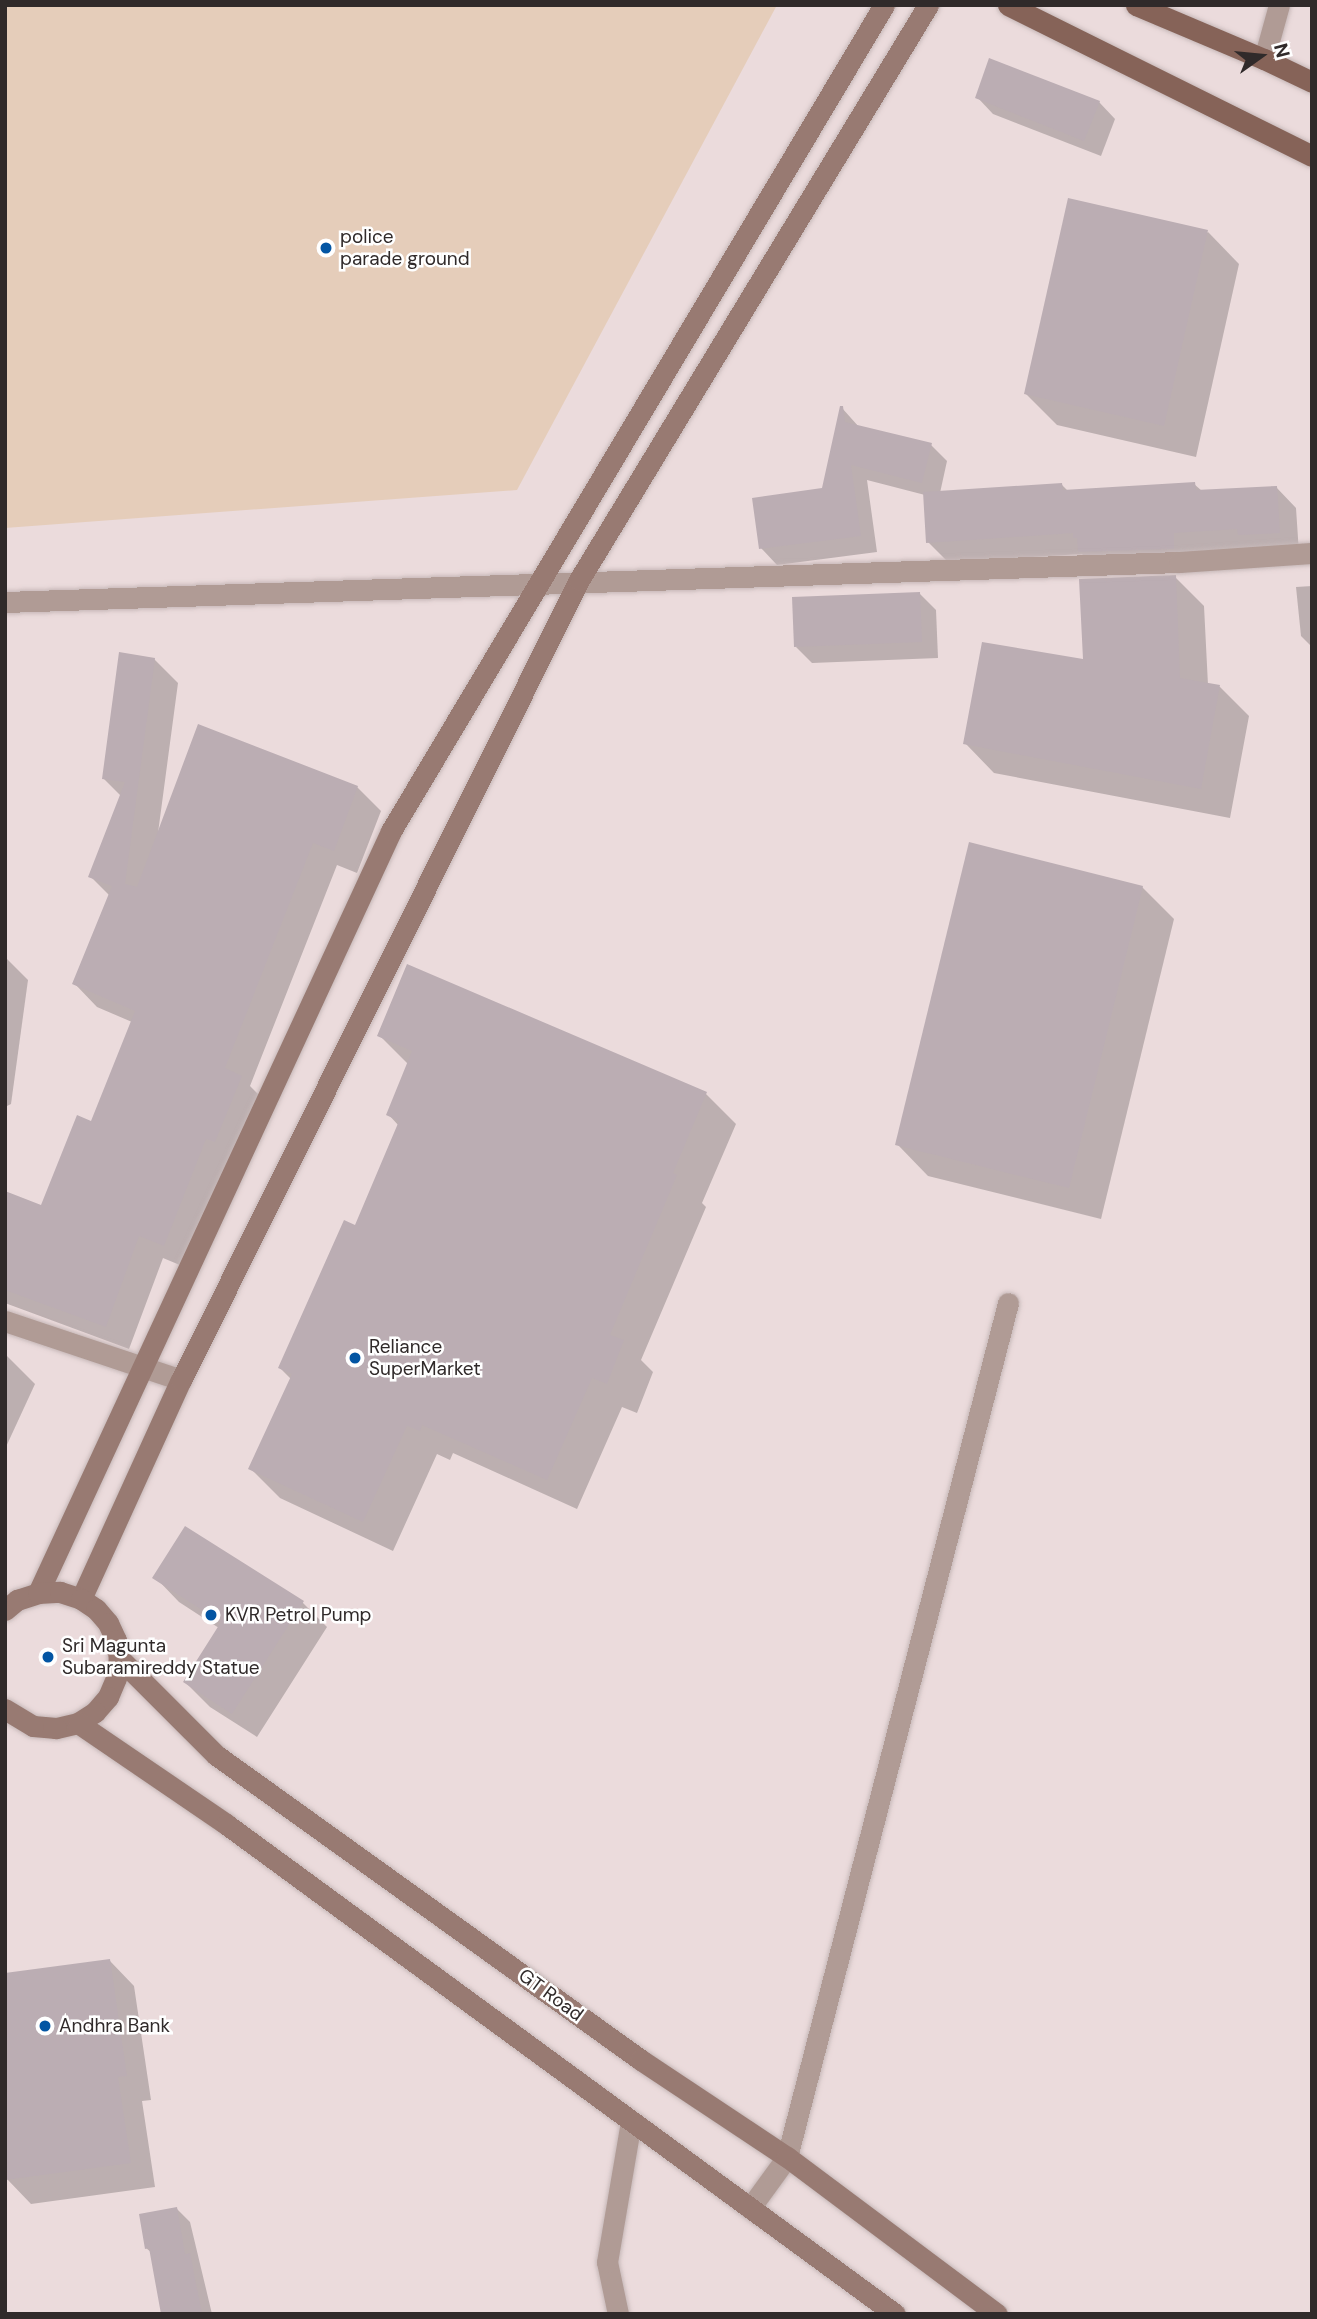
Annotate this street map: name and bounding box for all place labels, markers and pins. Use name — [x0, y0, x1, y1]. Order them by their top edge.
place label: police parade ground — [340, 226, 470, 270]
marker: police parade ground — [318, 240, 334, 256]
place label: Reliance SuperMarket — [369, 1336, 481, 1380]
marker: Reliance SuperMarket — [347, 1350, 363, 1366]
place label: KVR Petrol Pump — [225, 1604, 371, 1626]
marker: KVR Petrol Pump — [203, 1607, 219, 1623]
place label: Sri Magunta Subaramireddy Statue — [62, 1635, 260, 1679]
marker: Sri Magunta Subaramireddy Statue — [40, 1649, 56, 1665]
place label: Andhra Bank — [59, 2015, 170, 2037]
marker: Andhra Bank — [37, 2018, 53, 2034]

